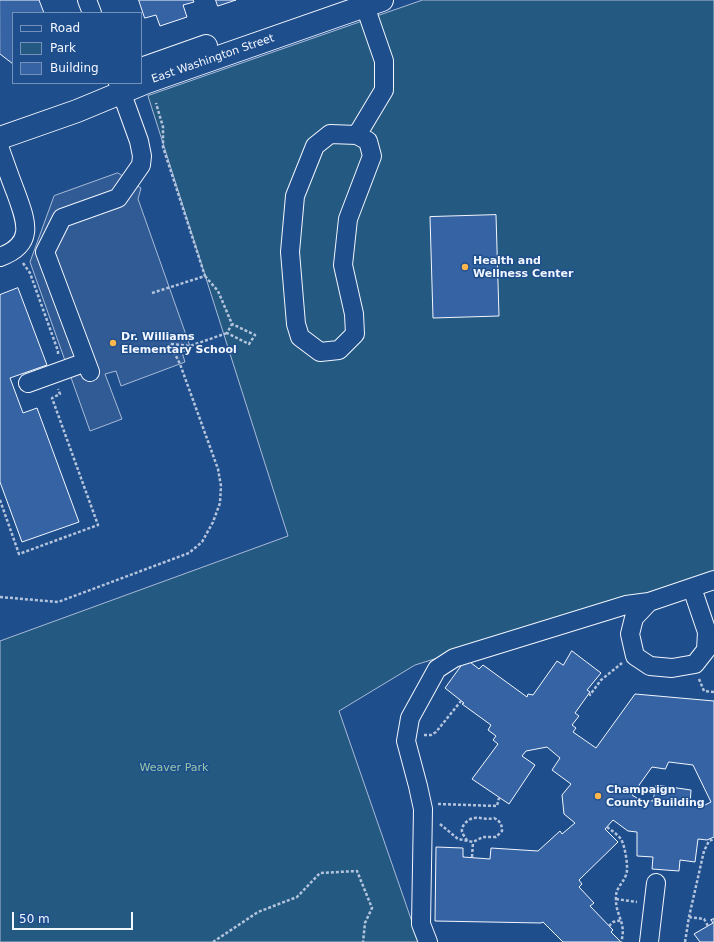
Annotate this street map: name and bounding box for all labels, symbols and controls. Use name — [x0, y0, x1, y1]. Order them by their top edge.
legend — [12, 12, 142, 84]
text: Road — [50, 21, 80, 35]
street label: East Washington Street — [150, 32, 276, 86]
text: Park — [50, 41, 76, 55]
text: Building — [50, 61, 99, 75]
place label: Health and Wellness Center — [473, 254, 573, 280]
marker: Health and Wellness Center — [460, 262, 470, 272]
place label: Dr. Williams Elementary School — [121, 330, 237, 356]
marker: Dr. Williams Elementary School — [108, 338, 118, 348]
park label: Weaver Park — [140, 761, 208, 775]
place label: Champaign County Building — [606, 783, 705, 809]
marker: Champaign County Building — [593, 791, 603, 801]
scale bar — [14, 904, 135, 930]
text: 50 m — [19, 912, 50, 926]

